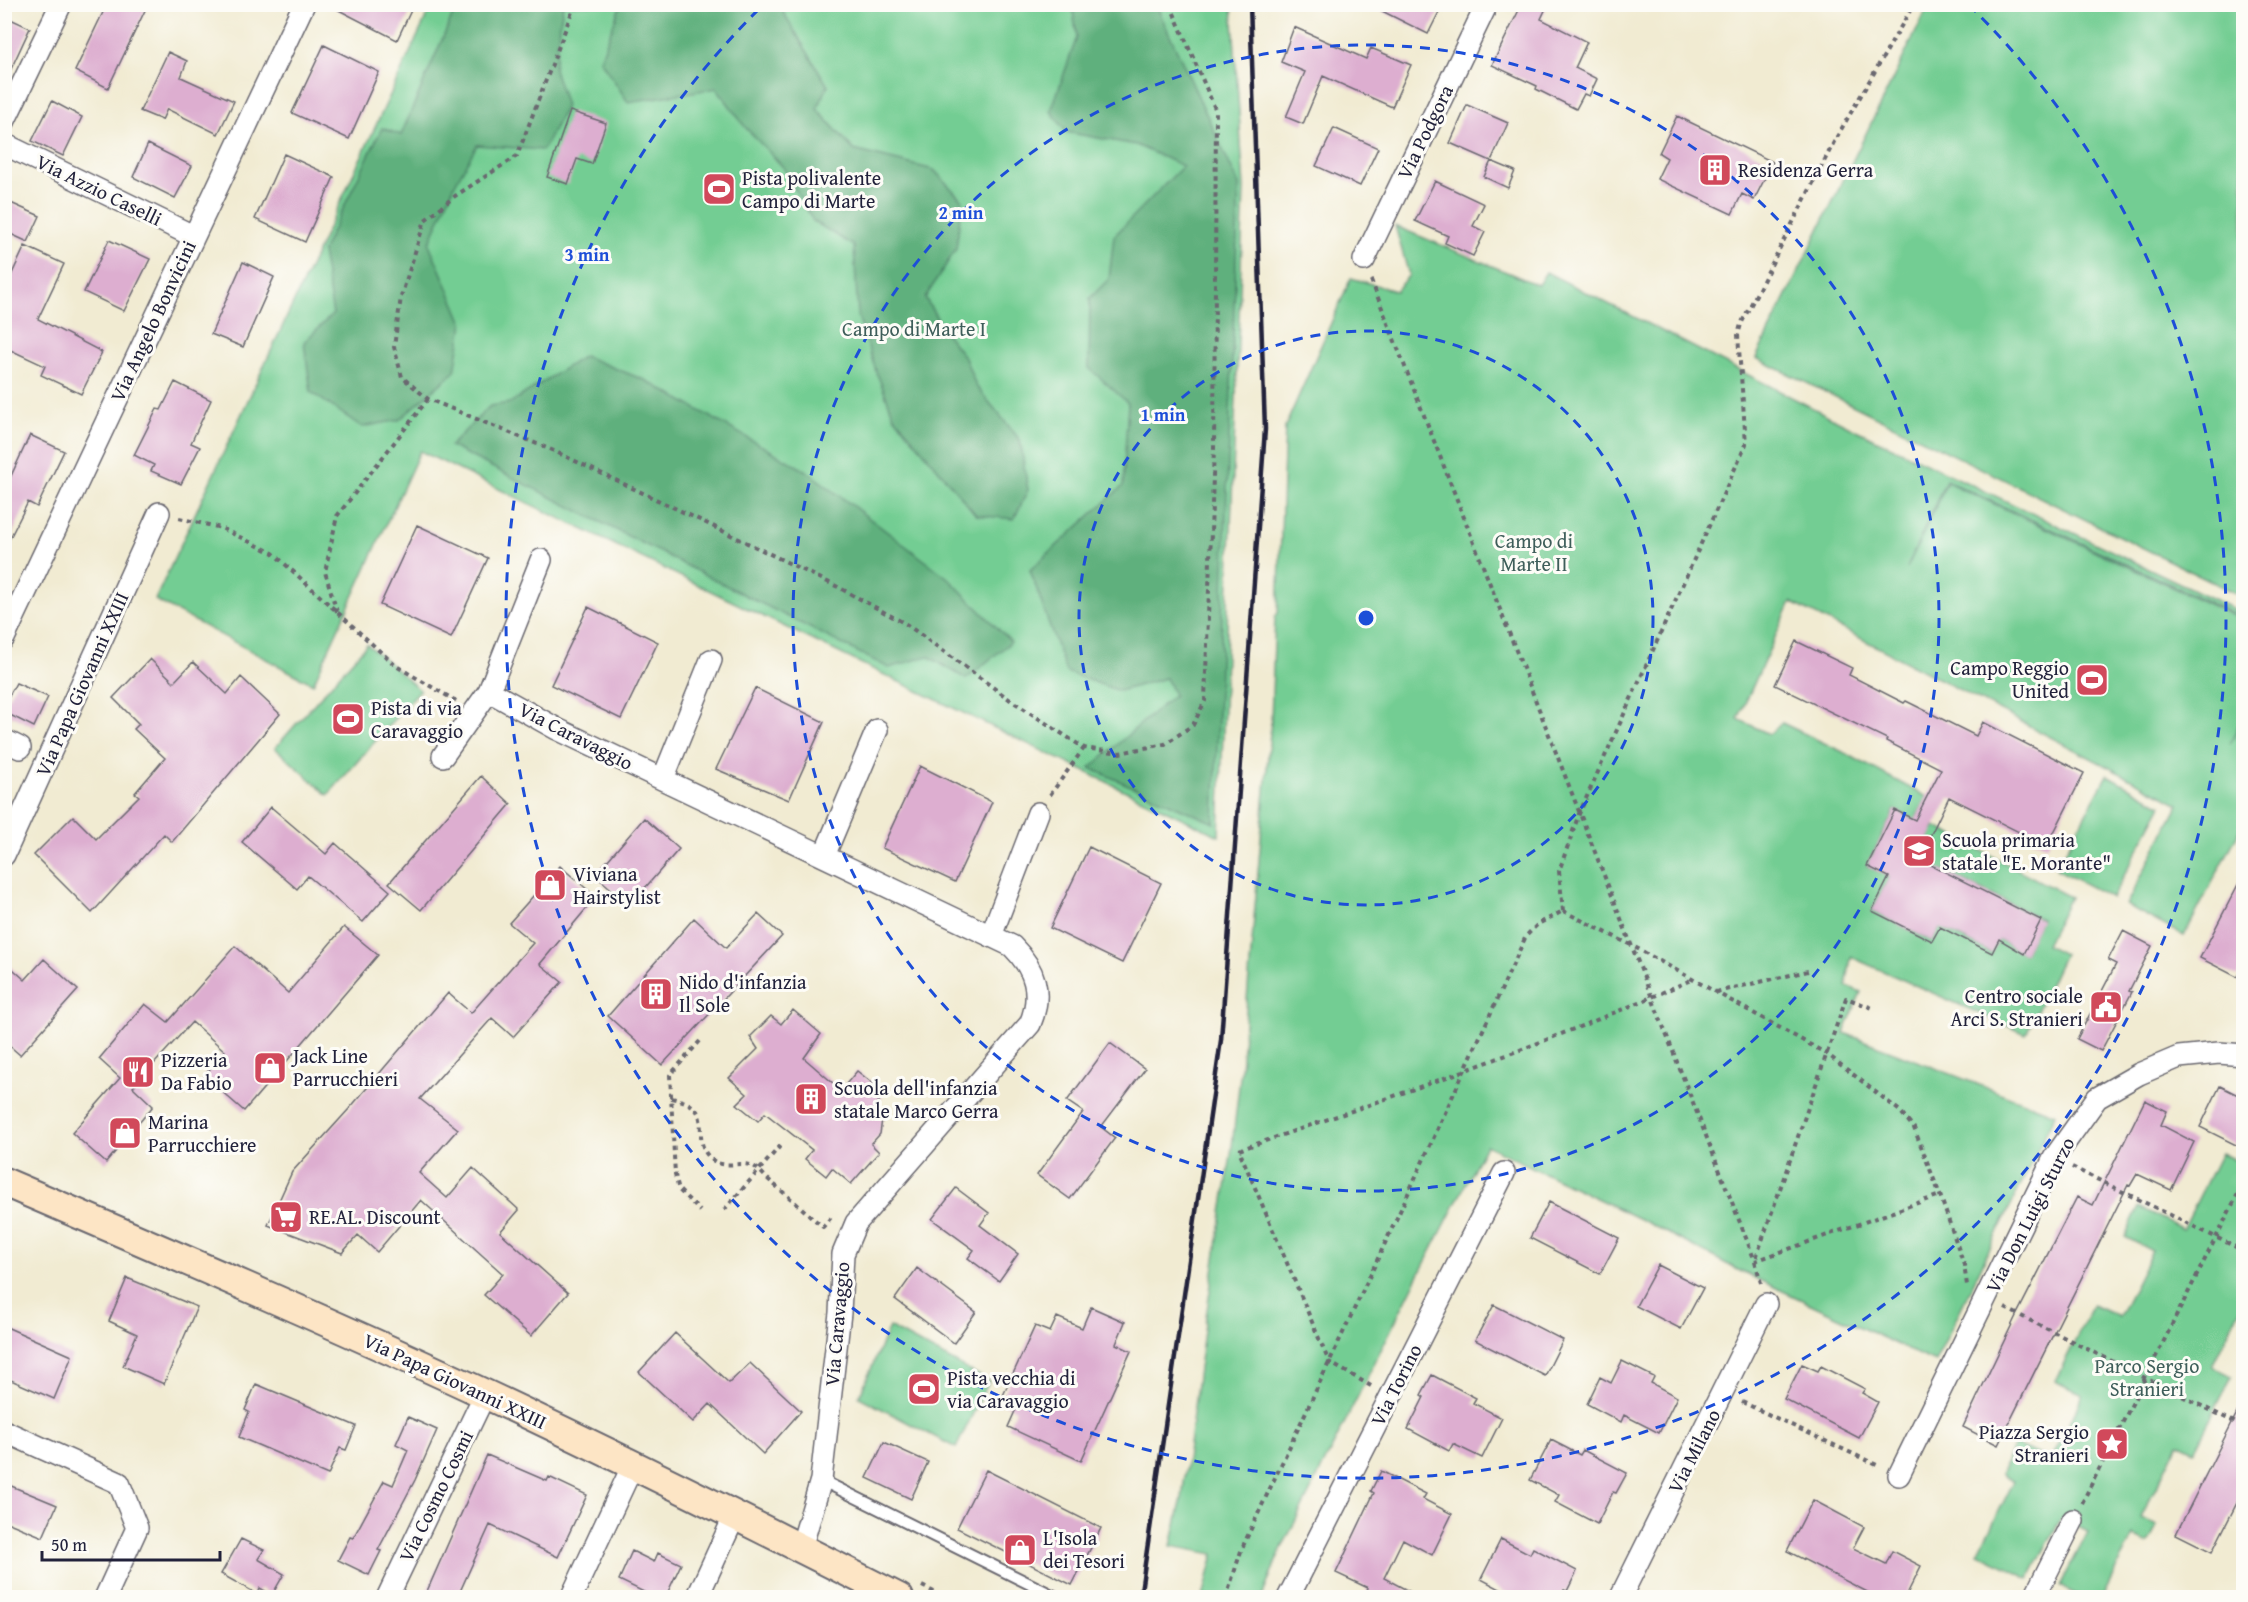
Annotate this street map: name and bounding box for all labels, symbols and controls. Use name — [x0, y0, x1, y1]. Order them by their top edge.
street label: Via Podgora — [1389, 79, 1460, 184]
street label: Via Azzio Caselli — [31, 147, 167, 233]
building icon: Residenza Gerra — [1697, 152, 1733, 188]
place label: Residenza Gerra — [1738, 155, 1874, 184]
place label: Pista polivalente Campo di Marte — [742, 163, 881, 215]
sports icon: Pista polivalente Campo di Marte — [701, 171, 737, 207]
text: 2 min — [939, 199, 984, 226]
street label: Via Angelo Bonvicini — [102, 235, 203, 406]
text: 3 min — [565, 241, 610, 268]
park label: Campo di Marte I — [842, 314, 986, 343]
text: 1 min — [1141, 401, 1186, 428]
park label: Campo di Marte II — [1495, 526, 1574, 578]
street label: Via Papa Giovanni XXIII — [28, 587, 135, 781]
centre of rings — [1356, 608, 1376, 628]
place label: Campo Reggio United — [1950, 653, 2069, 705]
sports icon: Campo Reggio United — [2074, 662, 2110, 698]
place label: Pista di via Caravaggio — [371, 693, 463, 745]
street label: Via Caravaggio — [514, 694, 638, 777]
sports icon: Pista di via Caravaggio — [330, 701, 366, 737]
place label: Scuola primaria statale "E. Morante" — [1942, 825, 2111, 877]
school or university icon: Scuola primaria statale "E. Morante" — [1901, 833, 1937, 869]
place label: Viviana Hairstylist — [573, 859, 661, 911]
shop icon: Viviana Hairstylist — [532, 867, 568, 903]
place label: Nido d'infanzia Il Sole — [679, 967, 807, 1019]
building icon: Nido d'infanzia Il Sole — [638, 976, 674, 1012]
place label: Centro sociale Arci S. Stranieri — [1951, 981, 2083, 1033]
public building icon: Centro sociale Arci S. Stranieri — [2088, 989, 2124, 1025]
place label: Jack Line Parrucchieri — [290, 1041, 398, 1093]
place label: Pizzeria Da Fabio — [161, 1045, 232, 1097]
shop icon: Jack Line Parrucchieri — [252, 1050, 288, 1086]
restaurant icon: Pizzeria Da Fabio — [120, 1054, 156, 1090]
place label: Scuola dell'infanzia statale Marco Gerra — [834, 1073, 999, 1125]
building icon: Scuola dell'infanzia statale Marco Gerra — [793, 1081, 829, 1117]
place label: Marina Parrucchiere — [148, 1107, 257, 1159]
shop icon: Marina Parrucchiere — [107, 1115, 143, 1151]
street label: Via Don Luigi Sturzo — [1978, 1132, 2081, 1298]
supermarket icon: RE.AL. Discount — [268, 1199, 304, 1235]
place label: RE.AL. Discount — [309, 1202, 441, 1231]
street label: Via Caravaggio — [817, 1261, 856, 1387]
street label: Via Papa Giovanni XXIII — [359, 1325, 552, 1436]
street label: Via Torino — [1363, 1339, 1429, 1431]
park label: Parco Sergio Stranieri — [2095, 1351, 2199, 1403]
place label: Pista vecchia di via Caravaggio — [947, 1363, 1076, 1415]
sports icon: Pista vecchia di via Caravaggio — [906, 1371, 942, 1407]
street label: Via Milano — [1660, 1404, 1727, 1498]
place label: Piazza Sergio Stranieri — [1979, 1417, 2089, 1469]
street label: Via Cosmo Cosmi — [391, 1425, 480, 1567]
place icon: Piazza Sergio Stranieri — [2094, 1426, 2130, 1462]
place label: L'Isola dei Tesori — [1043, 1523, 1125, 1575]
scale bar — [42, 1524, 220, 1562]
text: 50 m — [51, 1531, 87, 1558]
shop icon: L'Isola dei Tesori — [1002, 1532, 1038, 1568]

